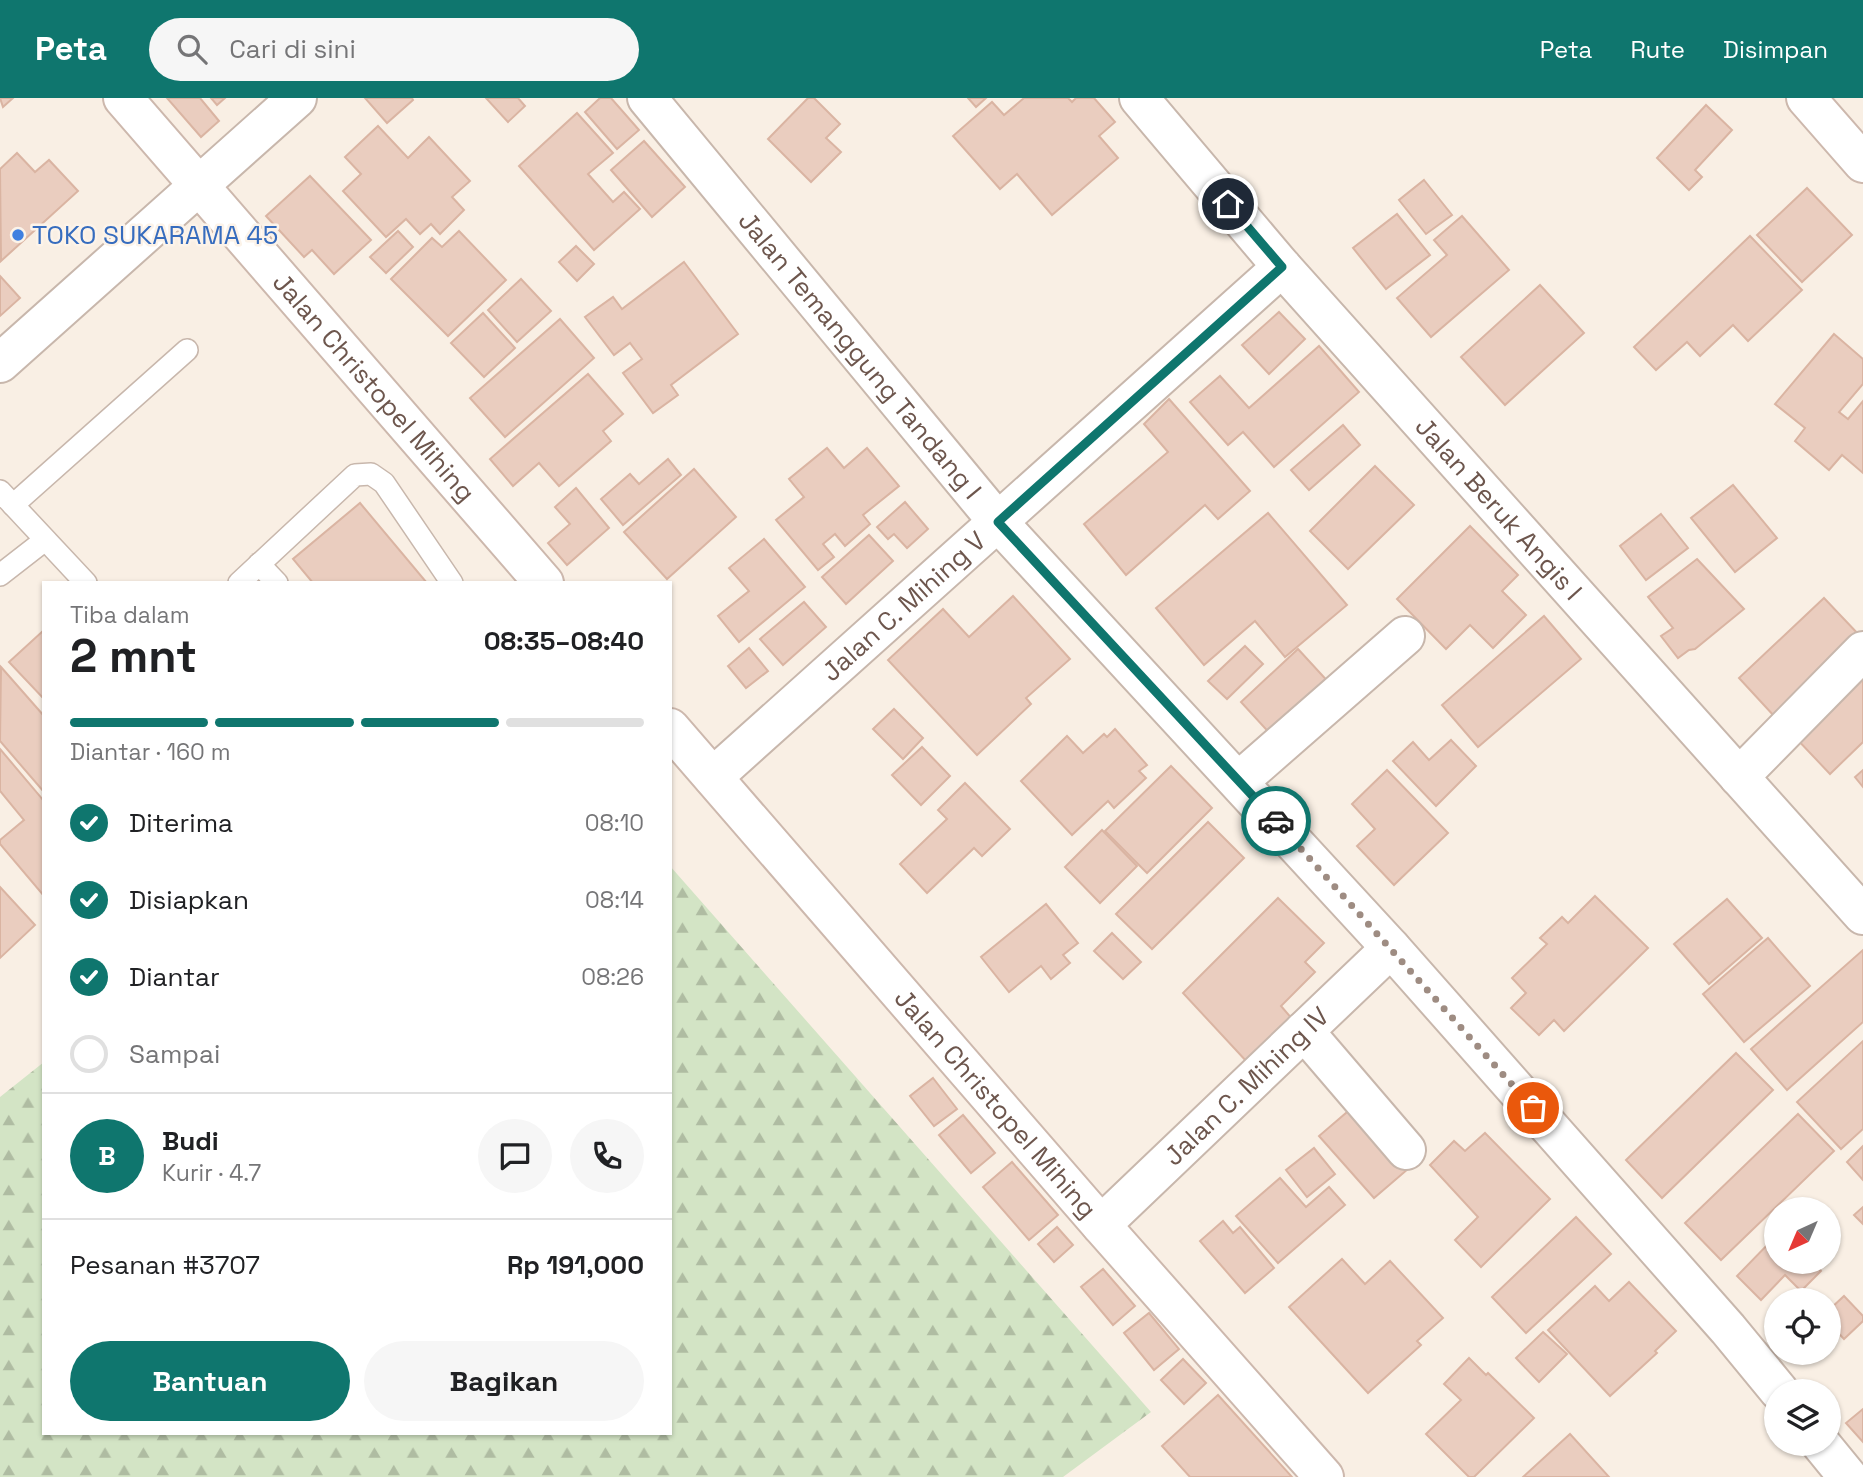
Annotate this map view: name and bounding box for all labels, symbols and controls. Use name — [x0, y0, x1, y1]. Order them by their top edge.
search box — [149, 18, 639, 81]
text: Peta — [35, 28, 107, 70]
icon: search — [173, 30, 211, 68]
text: Cari di sini — [229, 32, 356, 66]
text: Peta — [1540, 34, 1592, 65]
text: Rute — [1630, 34, 1685, 65]
text: Disimpan — [1723, 34, 1828, 65]
pin — [1198, 174, 1258, 234]
icon: home — [1209, 185, 1247, 223]
street label: Jalan Temanggung Tandang I — [731, 204, 989, 506]
place label: TOKO SUKARAMA 45 — [32, 218, 278, 252]
marker: TOKO SUKARAMA 45 — [10, 227, 26, 243]
street label: Jalan Christopel Mihing — [265, 266, 483, 509]
street label: Jalan Beruk Angis I — [1408, 410, 1590, 607]
street label: Jalan C. Mihing V — [814, 524, 993, 689]
text: Tiba dalam — [70, 600, 190, 630]
text: 08:35–08:40 — [484, 624, 644, 658]
text: 2 mnt — [70, 627, 197, 685]
text: Diantar · 160 m — [70, 737, 231, 767]
courier — [1241, 786, 1311, 856]
icon: car — [1257, 802, 1295, 840]
icon: check — [70, 804, 108, 842]
text: Diterima — [129, 806, 233, 840]
text: 08:10 — [585, 808, 644, 838]
icon: check — [70, 881, 108, 919]
text: Disiapkan — [129, 883, 249, 917]
text: 08:14 — [585, 885, 644, 915]
icon: check — [70, 958, 108, 996]
text: Diantar — [129, 960, 220, 994]
text: 08:26 — [581, 962, 644, 992]
street label: Jalan Christopel Mihing — [887, 982, 1104, 1225]
street label: Jalan C. Mihing IV — [1157, 999, 1336, 1173]
text: Sampai — [129, 1037, 220, 1071]
pin — [1503, 1078, 1563, 1138]
icon: bag — [1514, 1089, 1552, 1127]
button: chat — [478, 1119, 552, 1193]
button: phone — [570, 1119, 644, 1193]
text: Budi — [162, 1124, 219, 1158]
text: B — [98, 1139, 116, 1173]
text: Kurir · 4.7 — [162, 1158, 261, 1188]
north arrow — [1764, 1197, 1841, 1274]
map controls — [1764, 1197, 1841, 1456]
text: Pesanan #3707 — [70, 1248, 260, 1282]
text: Rp 191,000 — [507, 1248, 644, 1282]
button: locate — [1764, 1288, 1841, 1365]
button: Bantuan — [70, 1341, 350, 1421]
button: Bagikan — [364, 1341, 644, 1421]
button: layers — [1764, 1379, 1841, 1456]

